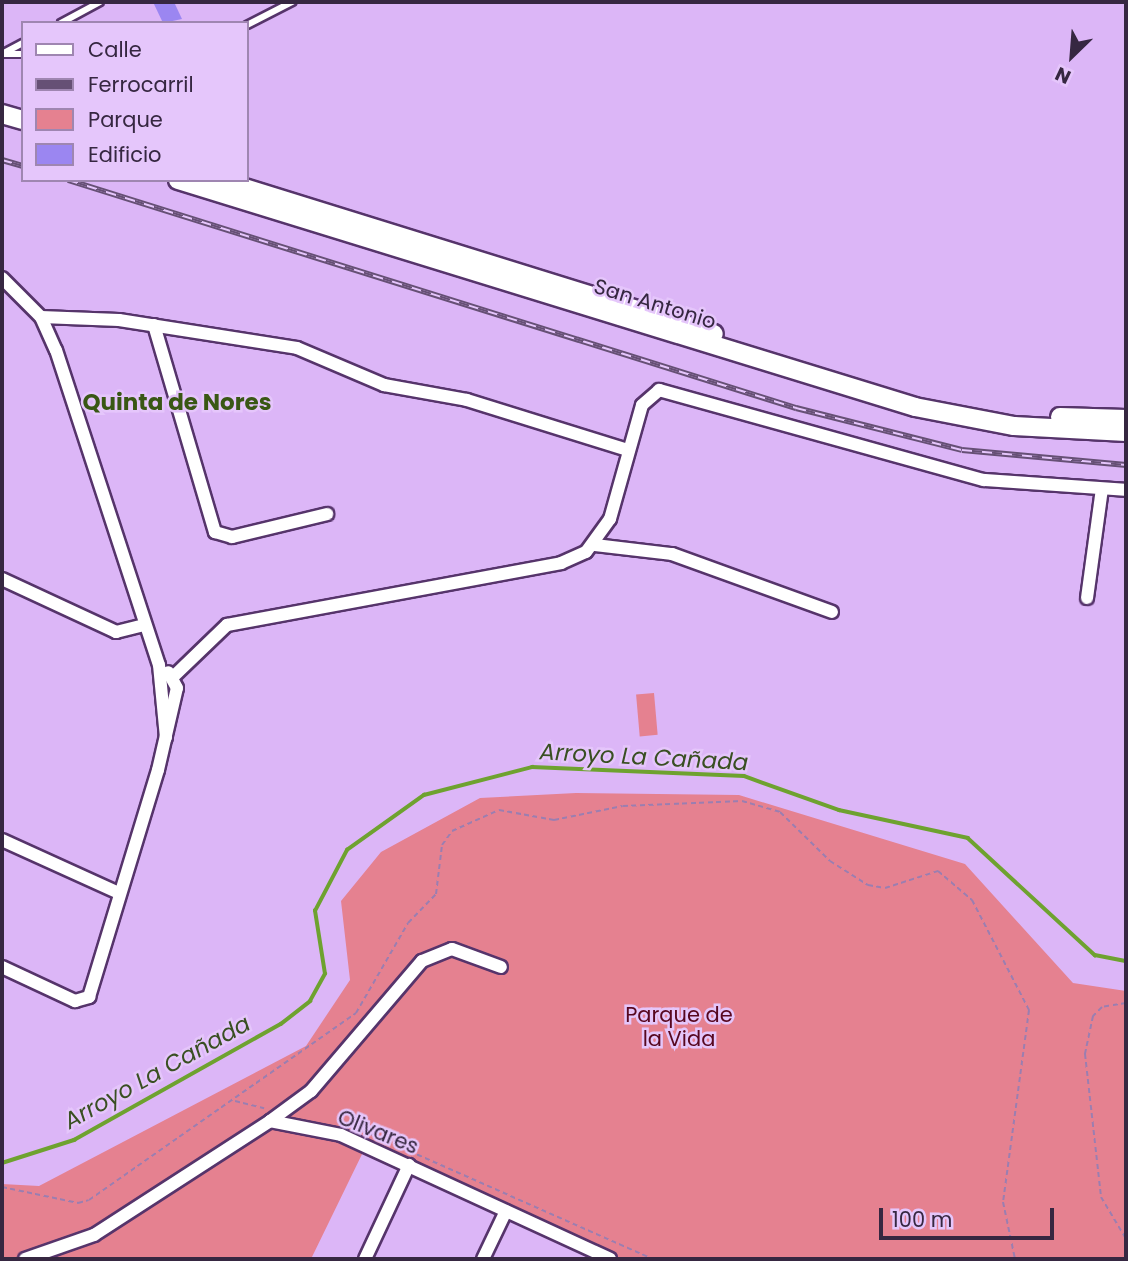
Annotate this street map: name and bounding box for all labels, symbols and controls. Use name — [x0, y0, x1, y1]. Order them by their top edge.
legend — [21, 21, 248, 182]
north arrow — [1037, 21, 1107, 91]
text: Calle — [88, 35, 142, 64]
text: N — [1051, 60, 1075, 91]
text: Ferrocarril — [88, 70, 194, 99]
text: Parque — [88, 105, 163, 134]
text: Edificio — [88, 140, 162, 169]
street label: San Antonio — [591, 273, 719, 335]
district label: Quinta de Nores — [82, 388, 272, 416]
water label: Arroyo La Cañada — [539, 738, 749, 776]
park label: Parque de la Vida — [625, 1002, 733, 1052]
water label: Arroyo La Cañada — [59, 1009, 255, 1135]
street label: Olivares — [334, 1104, 422, 1160]
scale bar — [883, 1194, 1058, 1238]
text: 100 m — [892, 1205, 952, 1234]

